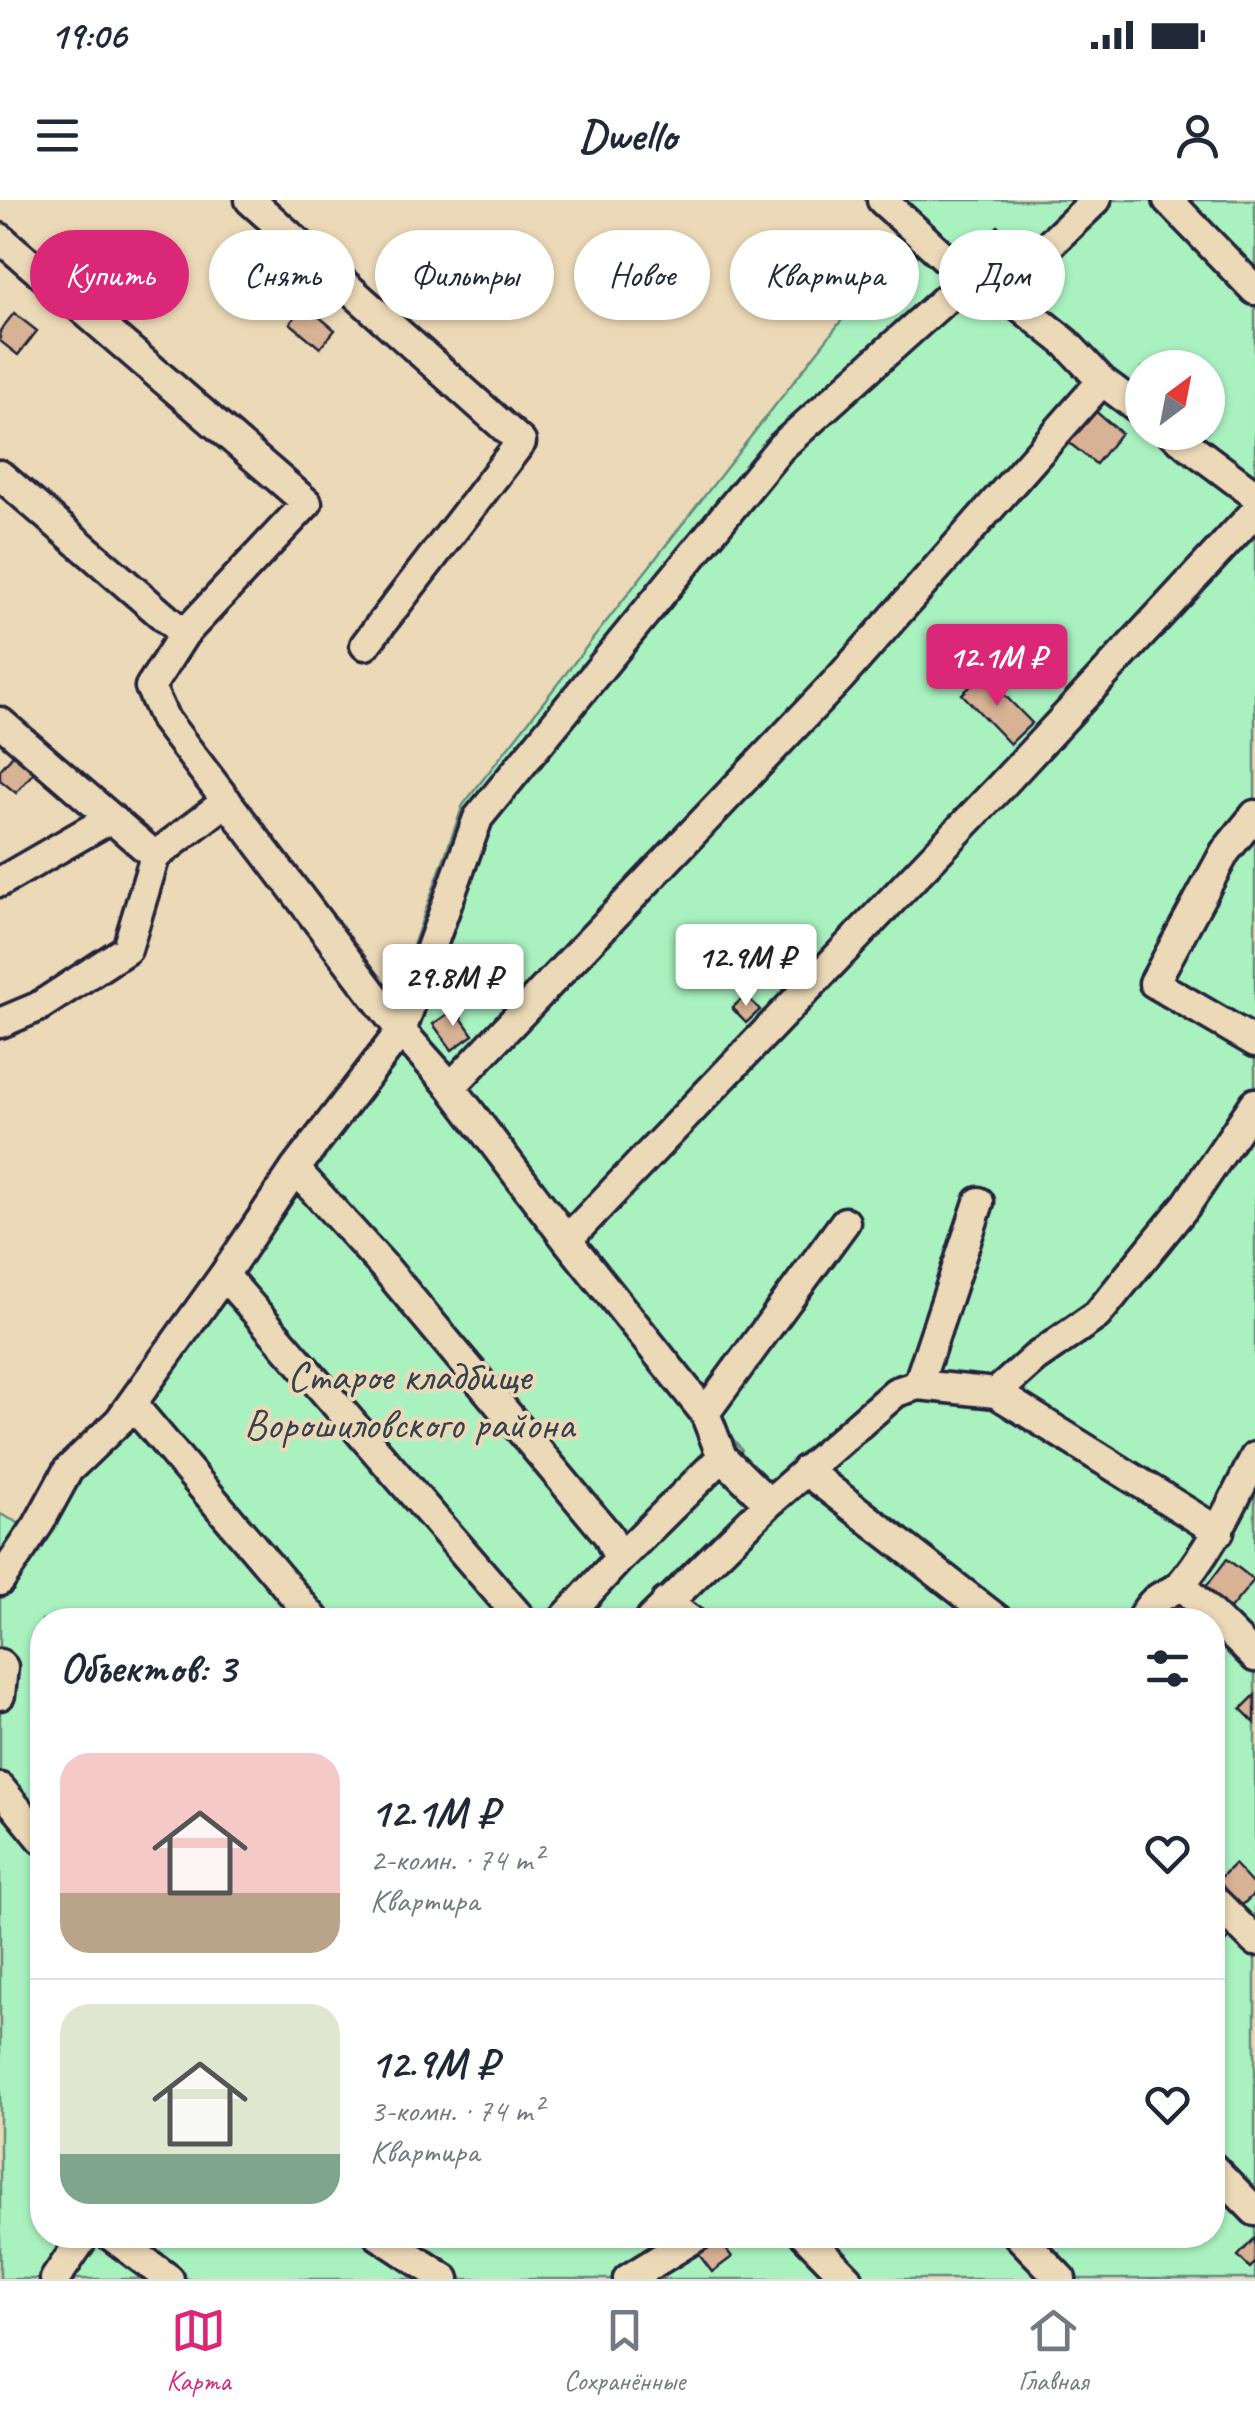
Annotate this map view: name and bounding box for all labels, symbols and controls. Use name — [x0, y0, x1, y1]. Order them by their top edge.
text: 19:06 — [50, 12, 126, 59]
text: Dwello — [579, 107, 676, 164]
icon: menu — [30, 108, 85, 163]
icon: person — [1170, 108, 1225, 163]
chip: Купить — [30, 230, 189, 320]
chip: Снять — [209, 230, 355, 320]
chip: Фильтры — [375, 230, 554, 320]
chip: Новое — [574, 230, 710, 320]
chip: Квартира — [730, 230, 919, 320]
chip: Дом — [939, 230, 1065, 320]
north arrow — [1125, 350, 1225, 450]
map controls — [1125, 350, 1225, 450]
pin: 12.1M ₽ — [905, 624, 1089, 709]
text: 12.1M ₽ — [948, 636, 1046, 677]
pin: 12.9M ₽ — [654, 924, 838, 1009]
text: 12.9M ₽ — [698, 936, 794, 977]
pin: 29.8M ₽ — [361, 944, 545, 1029]
text: 29.8M ₽ — [405, 956, 501, 997]
park label: Старое кладбище Ворошиловского района — [244, 1350, 577, 1451]
icon: filters — [1140, 1641, 1195, 1696]
text: Объектов: 3 — [60, 1642, 236, 1695]
text: 12.1M ₽ — [370, 1786, 498, 1839]
icon: home — [140, 1793, 260, 1913]
icon: heart — [1140, 1826, 1195, 1881]
text: 2-комн. · 74 m² — [370, 1839, 542, 1880]
text: Квартира — [370, 1880, 479, 1921]
text: 12.9M ₽ — [370, 2037, 497, 2090]
icon: home — [140, 2044, 260, 2164]
icon: heart — [1140, 2077, 1195, 2132]
text: 3-комн. · 74 m² — [370, 2090, 542, 2131]
text: Квартира — [370, 2131, 479, 2172]
tab: Карта — [167, 2303, 231, 2398]
tab: Сохранённые — [564, 2303, 685, 2398]
tab: Главная — [1018, 2303, 1088, 2398]

